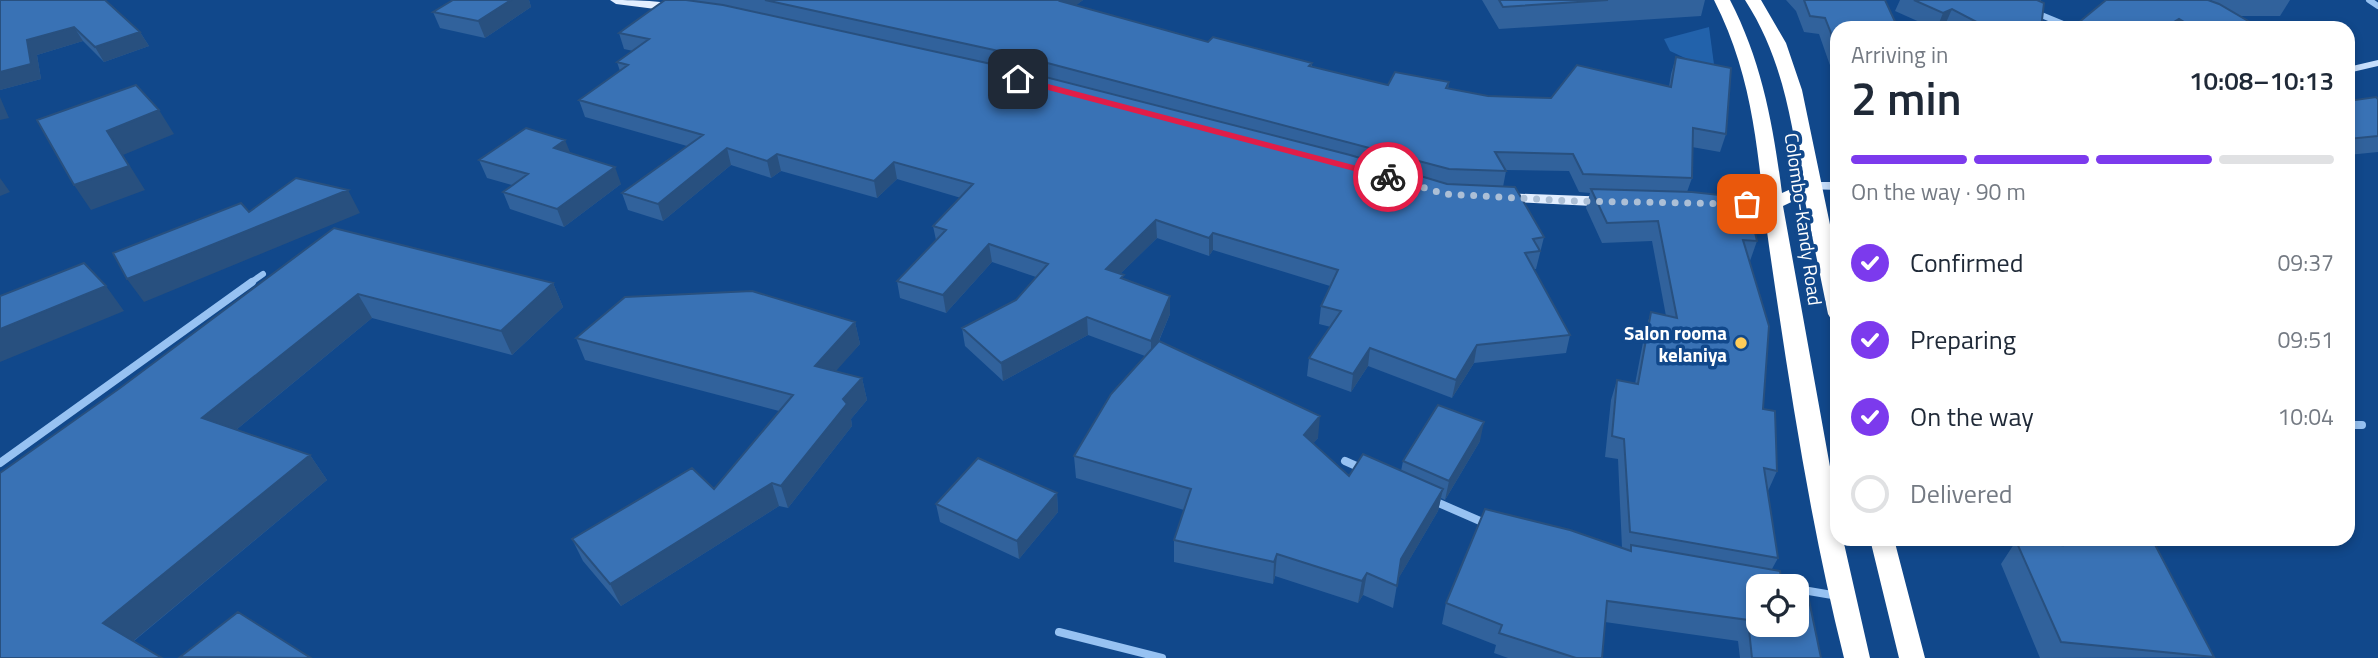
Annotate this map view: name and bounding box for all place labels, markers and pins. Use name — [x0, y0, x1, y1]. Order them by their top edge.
pin — [988, 49, 1048, 109]
pin — [1717, 174, 1777, 234]
place label: Salon rooma kelaniya — [1624, 318, 1727, 369]
marker: Salon rooma kelaniya — [1733, 335, 1749, 351]

